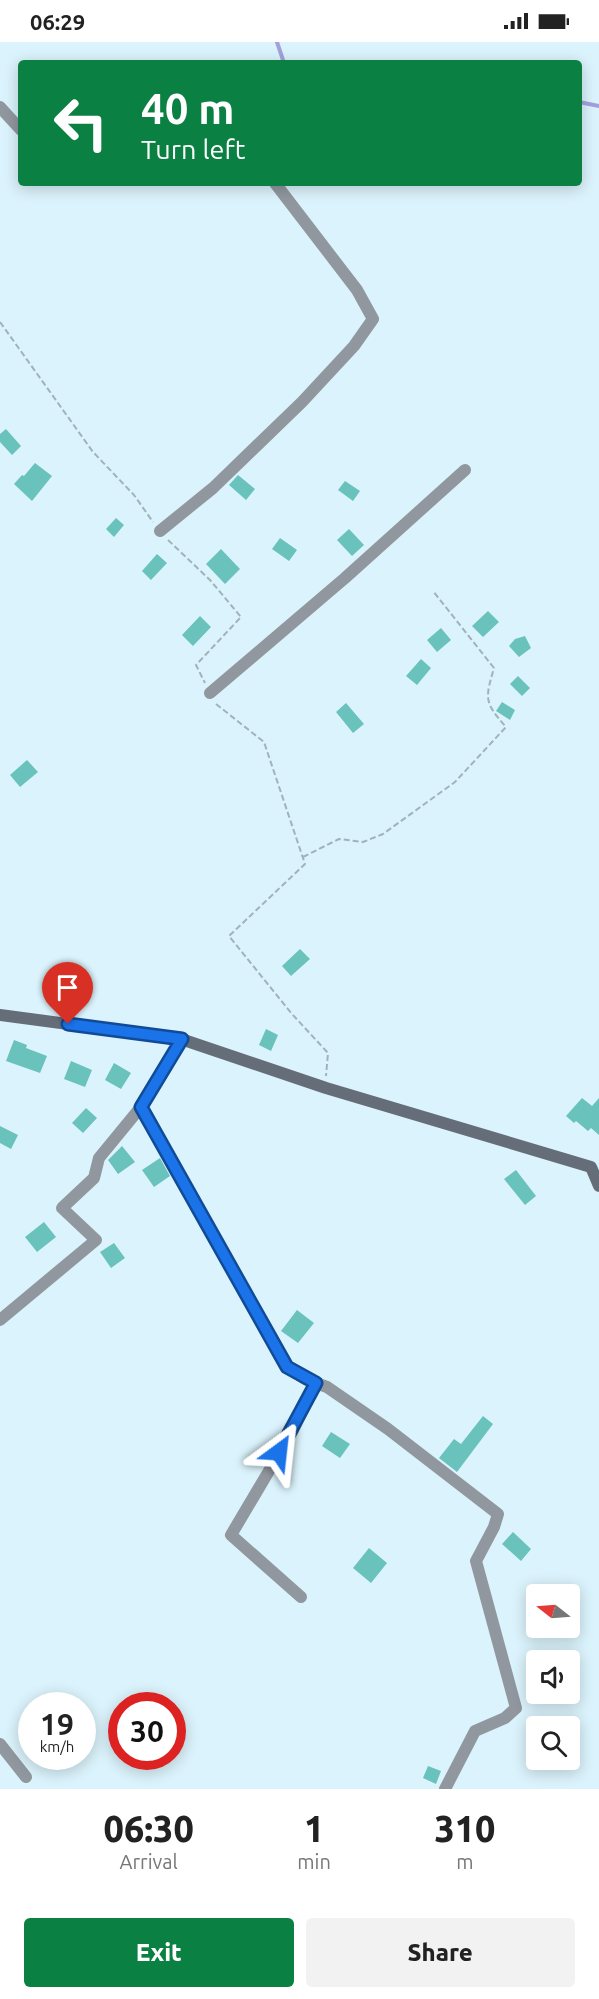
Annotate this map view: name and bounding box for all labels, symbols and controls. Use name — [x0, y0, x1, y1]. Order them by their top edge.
text: 06:29 — [30, 9, 85, 34]
icon: left — [42, 84, 120, 162]
text: 40 m — [141, 85, 235, 132]
text: Turn left — [141, 134, 245, 164]
pin — [42, 962, 93, 1024]
icon: arrive — [51, 971, 84, 1004]
position arrow — [247, 1420, 311, 1484]
north arrow — [526, 1584, 580, 1638]
map controls — [526, 1584, 580, 1770]
button: sound — [526, 1650, 580, 1704]
speed limit sign: 30 — [108, 1692, 186, 1770]
text: 19 — [40, 1707, 74, 1741]
button: search — [526, 1716, 580, 1770]
text: km/h — [40, 1738, 74, 1755]
text: 06:30 — [104, 1808, 194, 1849]
text: 1 — [304, 1808, 324, 1849]
text: 310 — [434, 1808, 495, 1849]
text: Arrival — [120, 1850, 178, 1873]
text: min — [297, 1850, 331, 1873]
text: m — [456, 1850, 474, 1873]
button: Exit — [24, 1918, 294, 1987]
button: Share — [306, 1918, 575, 1987]

